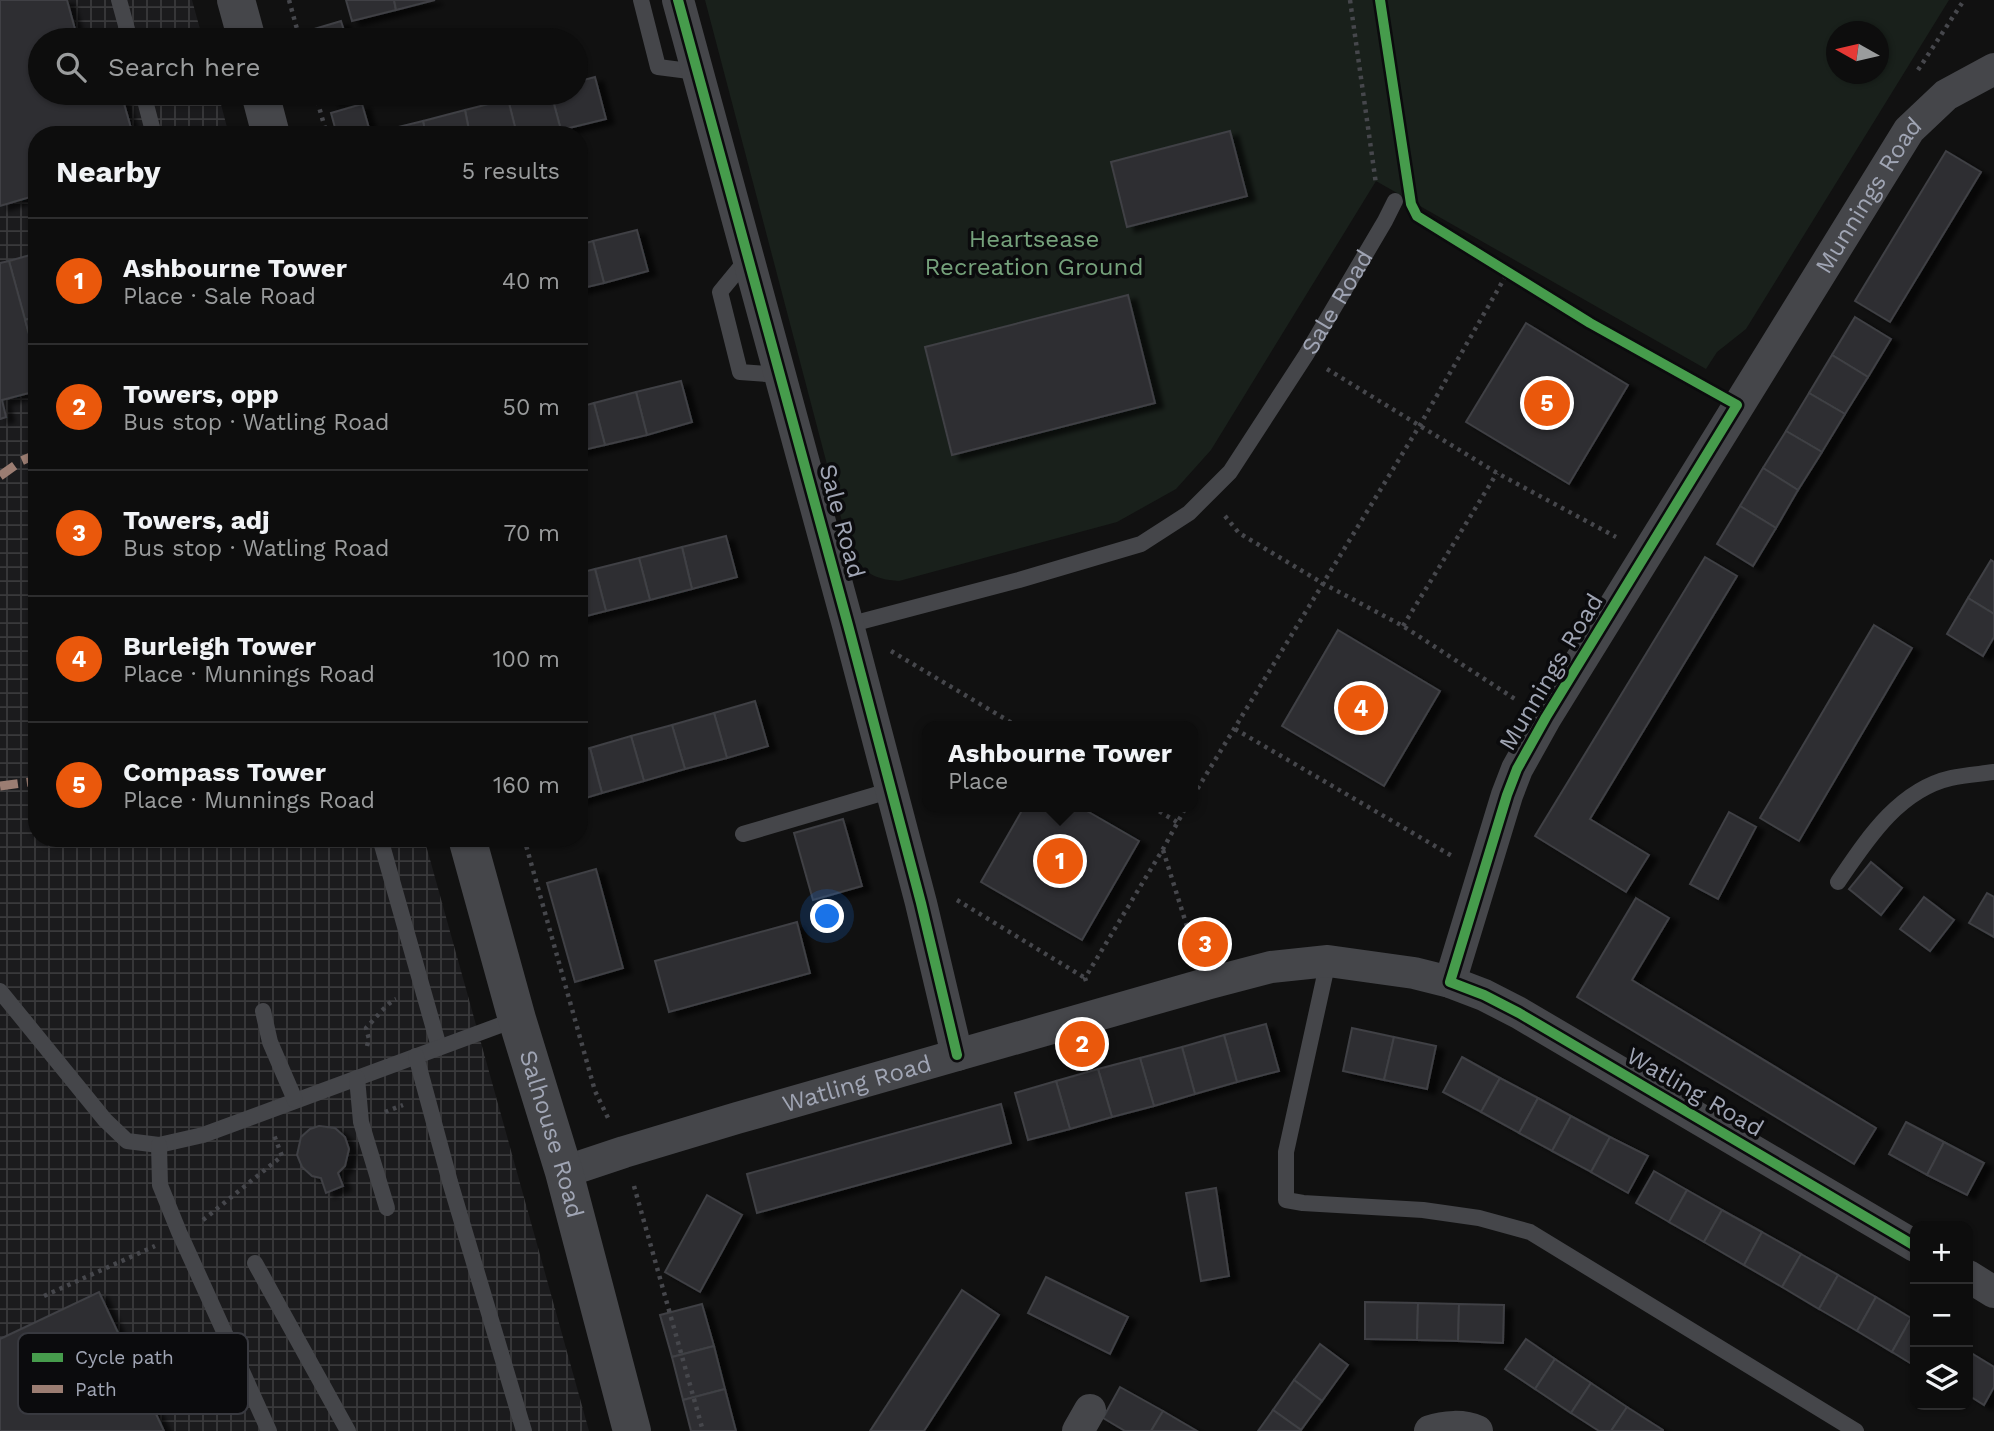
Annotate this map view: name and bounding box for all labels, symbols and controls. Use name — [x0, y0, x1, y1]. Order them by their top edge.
north arrow — [1826, 21, 1889, 84]
search box — [28, 28, 588, 105]
icon: search — [52, 48, 90, 86]
text: Search here — [108, 52, 260, 82]
street label: Munnings Road — [1810, 112, 1927, 279]
text: Nearby — [56, 154, 161, 189]
text: 5 results — [462, 158, 560, 185]
park label: Heartsease Recreation Ground — [925, 225, 1143, 281]
street label: Sale Road — [1295, 245, 1379, 360]
text: Ashbourne Tower — [123, 253, 347, 283]
text: 1 — [74, 268, 84, 295]
text: 40 m — [502, 268, 560, 295]
text: Place · Sale Road — [123, 283, 316, 310]
pin: 5 — [1524, 377, 1570, 429]
text: Towers, opp — [123, 379, 279, 409]
text: 2 — [72, 394, 86, 421]
text: 50 m — [503, 394, 560, 421]
text: Bus stop · Watling Road — [123, 409, 389, 436]
street label: Sale Road — [813, 461, 871, 581]
text: Towers, adj — [123, 505, 270, 535]
text: 3 — [72, 520, 86, 547]
text: 70 m — [503, 520, 560, 547]
text: Bus stop · Watling Road — [123, 535, 389, 562]
street label: Munnings Road — [1493, 588, 1609, 756]
text: Burleigh Tower — [123, 631, 316, 661]
text: 4 — [72, 646, 86, 673]
text: 100 m — [493, 646, 560, 673]
text: Place · Munnings Road — [123, 661, 375, 688]
pin: 4 — [1338, 682, 1384, 734]
popup — [922, 721, 1198, 812]
text: Ashbourne Tower — [948, 738, 1172, 768]
text: Compass Tower — [123, 757, 326, 787]
text: Place — [948, 768, 1008, 795]
text: 5 — [72, 772, 86, 799]
text: 160 m — [493, 772, 560, 799]
text: Place · Munnings Road — [123, 787, 375, 814]
pin: 1 — [1037, 835, 1083, 887]
your location — [810, 899, 844, 933]
pin: 3 — [1182, 918, 1228, 970]
pin: 2 — [1059, 1018, 1105, 1070]
street label: Watling Road — [1622, 1042, 1768, 1142]
street label: Salhouse Road — [513, 1047, 589, 1221]
street label: Watling Road — [779, 1049, 935, 1118]
map controls — [1910, 1221, 1973, 1410]
button: + — [1910, 1221, 1973, 1284]
button: − — [1910, 1284, 1973, 1347]
legend — [18, 1333, 248, 1414]
text: Cycle path — [75, 1346, 174, 1369]
button: layers — [1910, 1347, 1973, 1410]
text: Path — [75, 1378, 117, 1401]

